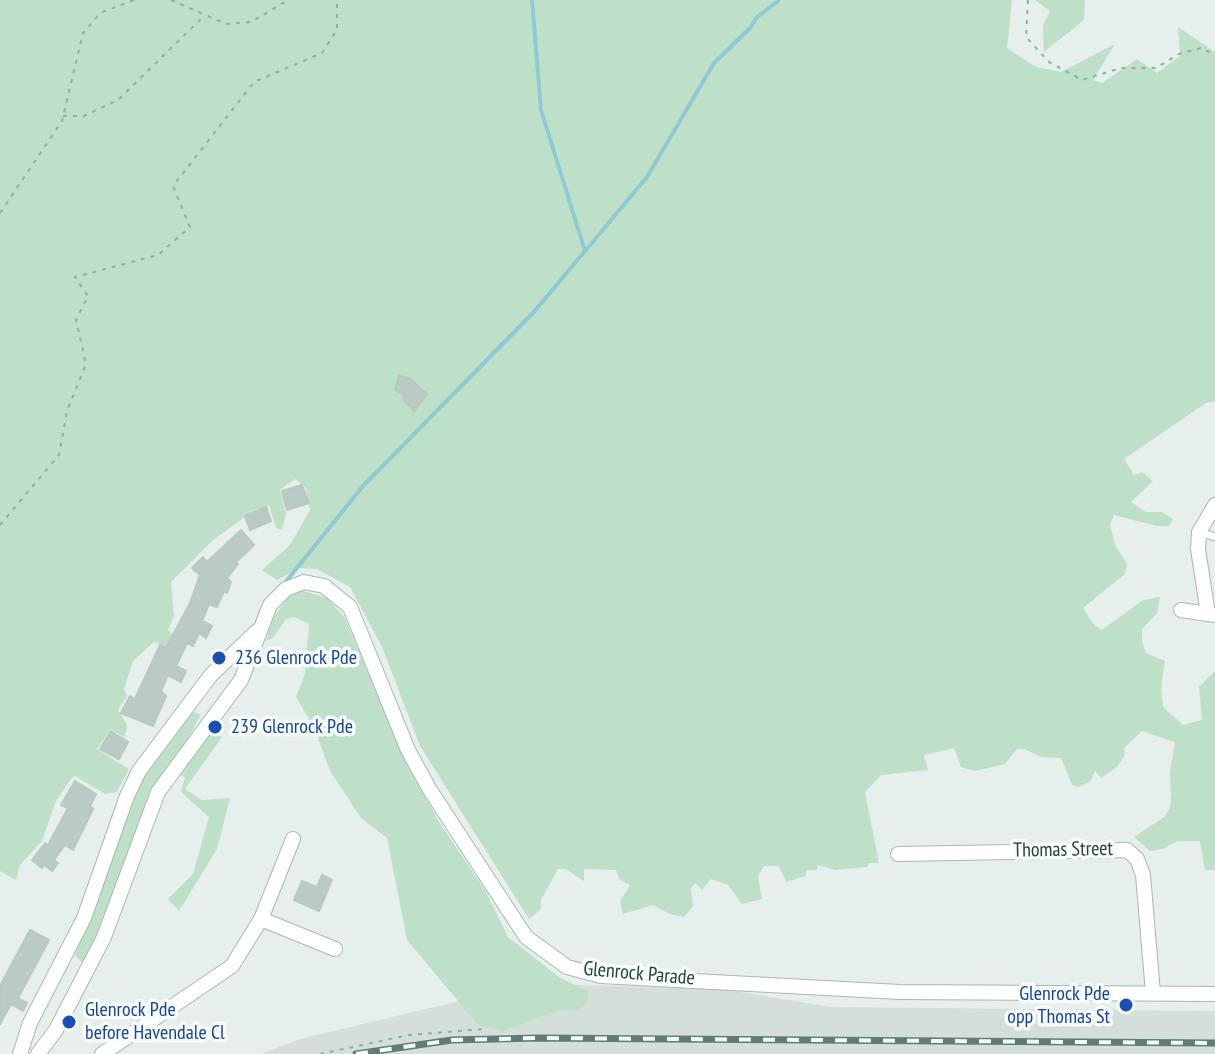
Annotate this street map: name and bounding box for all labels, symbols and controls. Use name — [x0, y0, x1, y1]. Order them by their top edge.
place label: 236 Glenrock Pde — [235, 646, 357, 670]
marker: 236 Glenrock Pde — [210, 649, 228, 667]
place label: 239 Glenrock Pde — [231, 715, 353, 739]
marker: 239 Glenrock Pde — [206, 718, 224, 736]
street label: Thomas Street — [1013, 837, 1113, 863]
street label: Glenrock Parade — [582, 957, 696, 991]
place label: Glenrock Pde opp Thomas St — [1007, 982, 1110, 1029]
marker: Glenrock Pde opp Thomas St — [1117, 996, 1135, 1014]
place label: Glenrock Pde before Havendale Cl — [85, 998, 225, 1045]
marker: Glenrock Pde before Havendale Cl — [60, 1013, 78, 1031]

